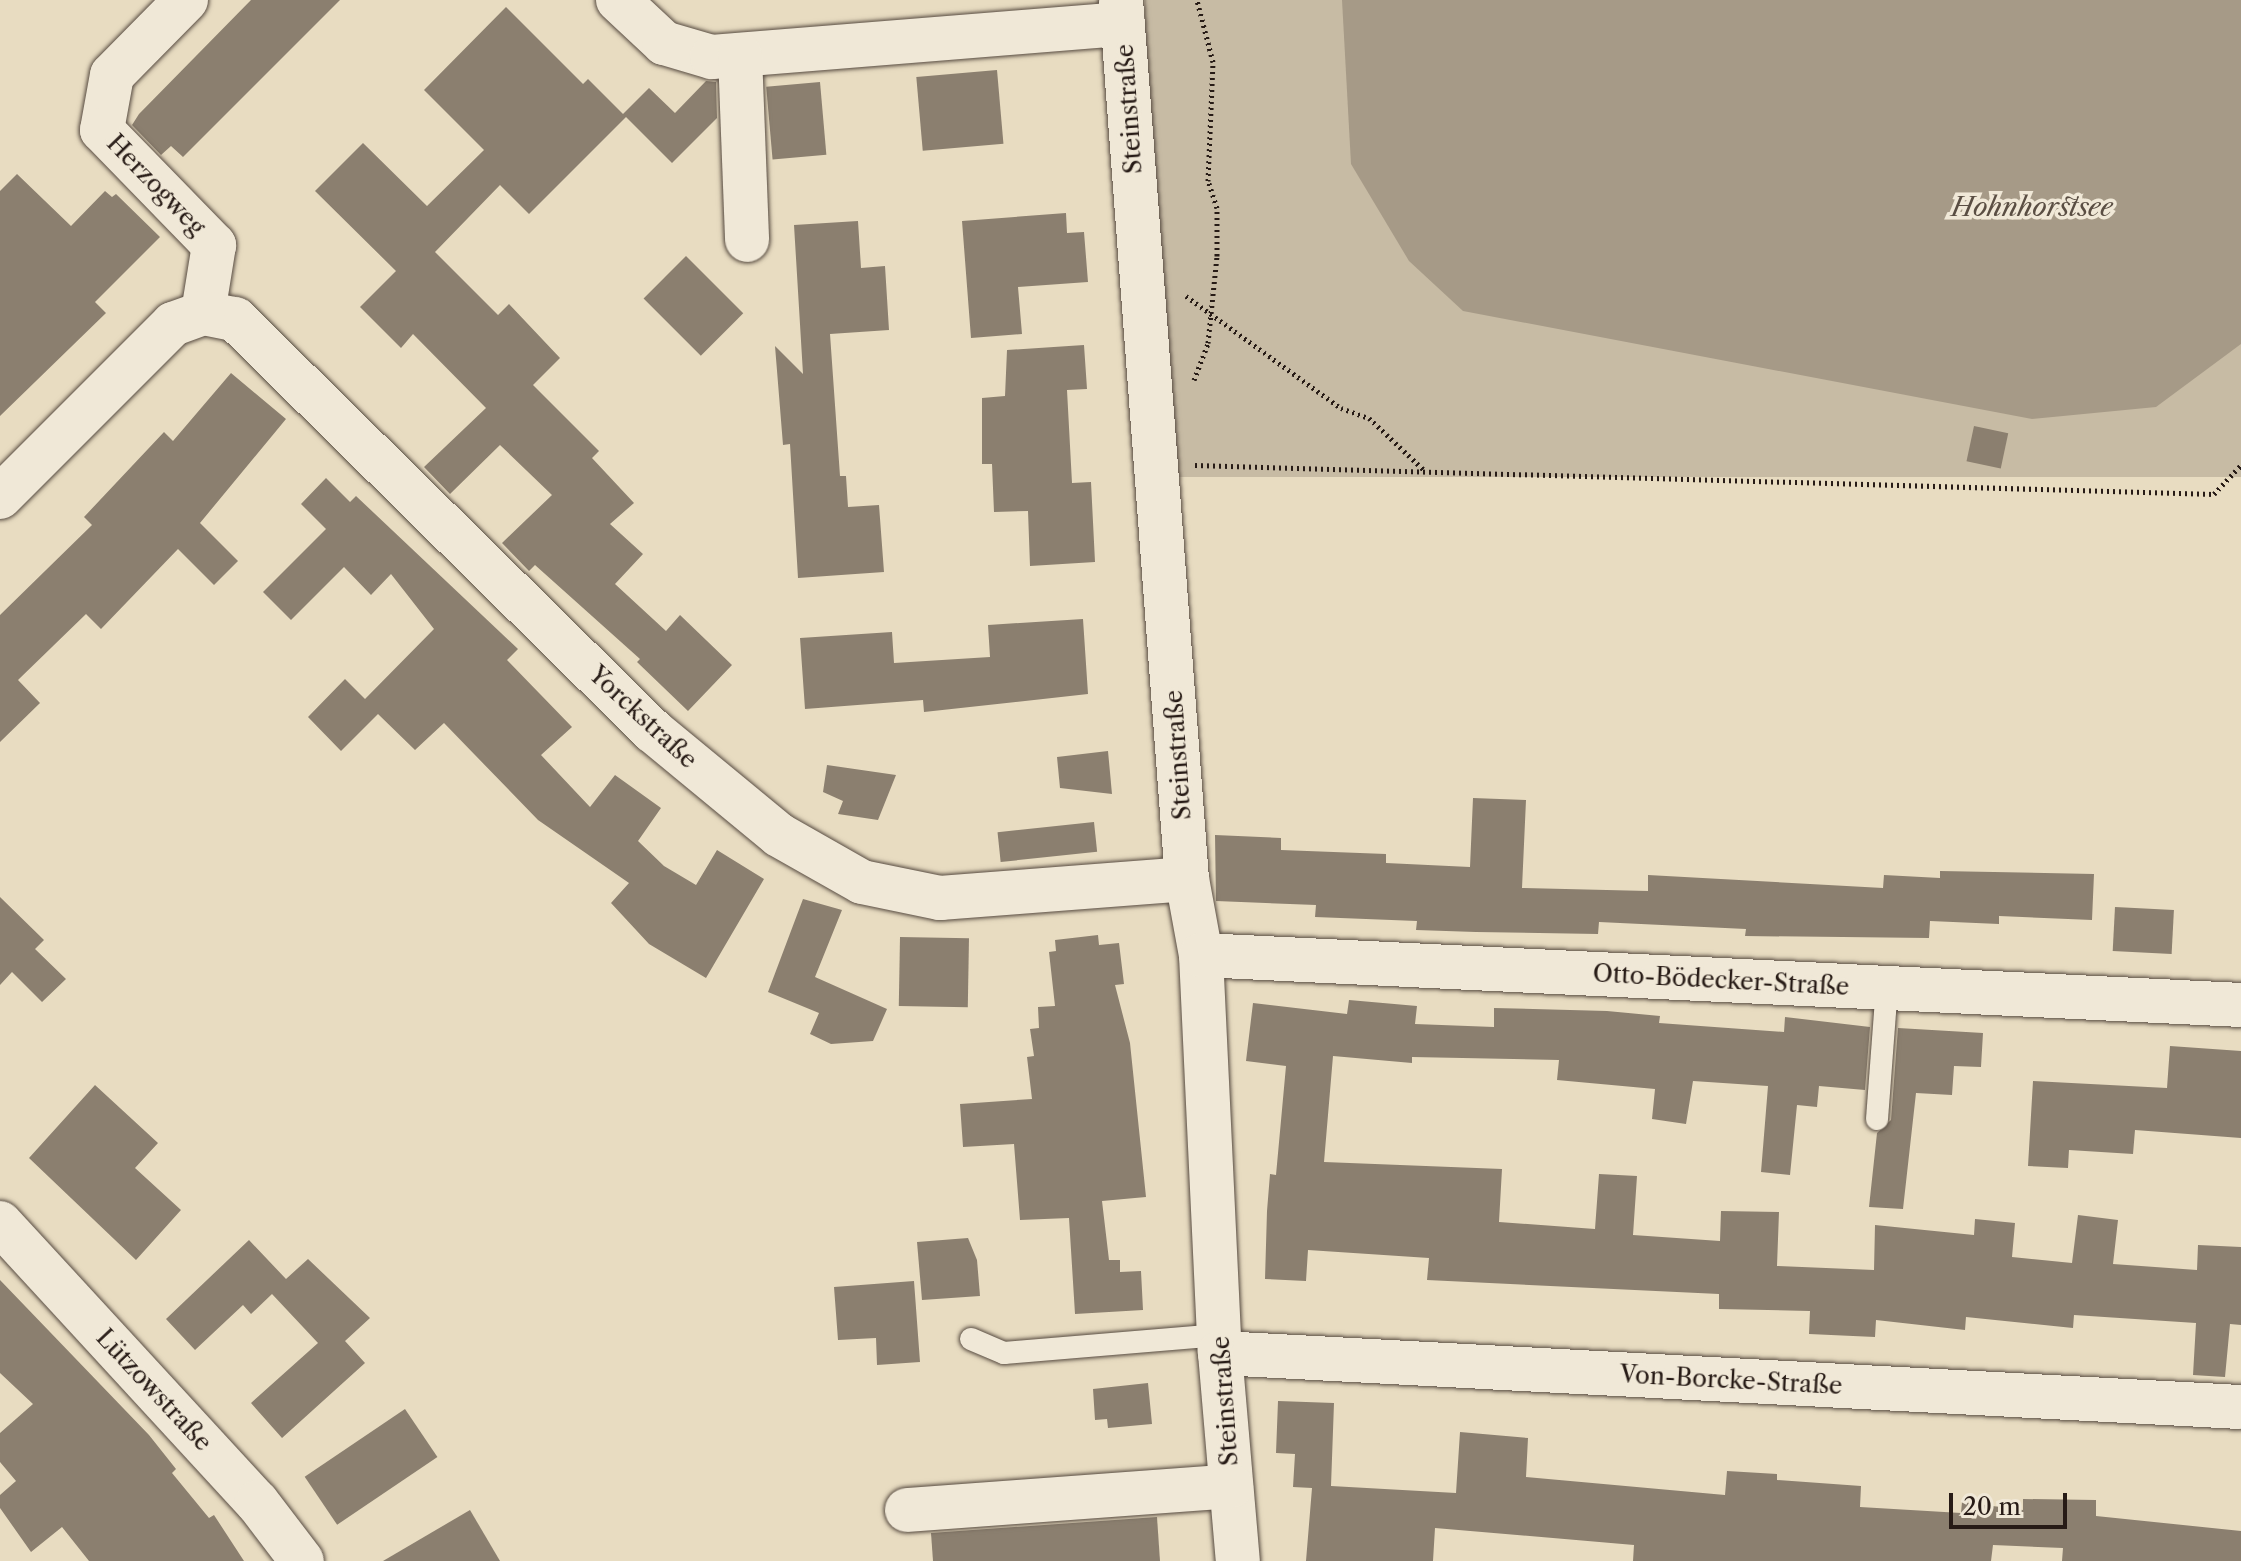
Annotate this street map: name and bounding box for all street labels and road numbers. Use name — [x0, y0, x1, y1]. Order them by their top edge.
street label: Steinstraße — [1110, 43, 1148, 175]
street label: Herzogweg — [101, 129, 211, 241]
street label: Yorckstraße — [583, 660, 703, 774]
street label: Steinstraße — [1159, 689, 1197, 821]
street label: Otto-Bödecker-Straße — [1592, 959, 1850, 1001]
street label: Lützowstraße — [90, 1323, 218, 1457]
street label: Steinstraße — [1206, 1335, 1244, 1467]
street label: Von-Borcke-Straße — [1619, 1360, 1843, 1400]

